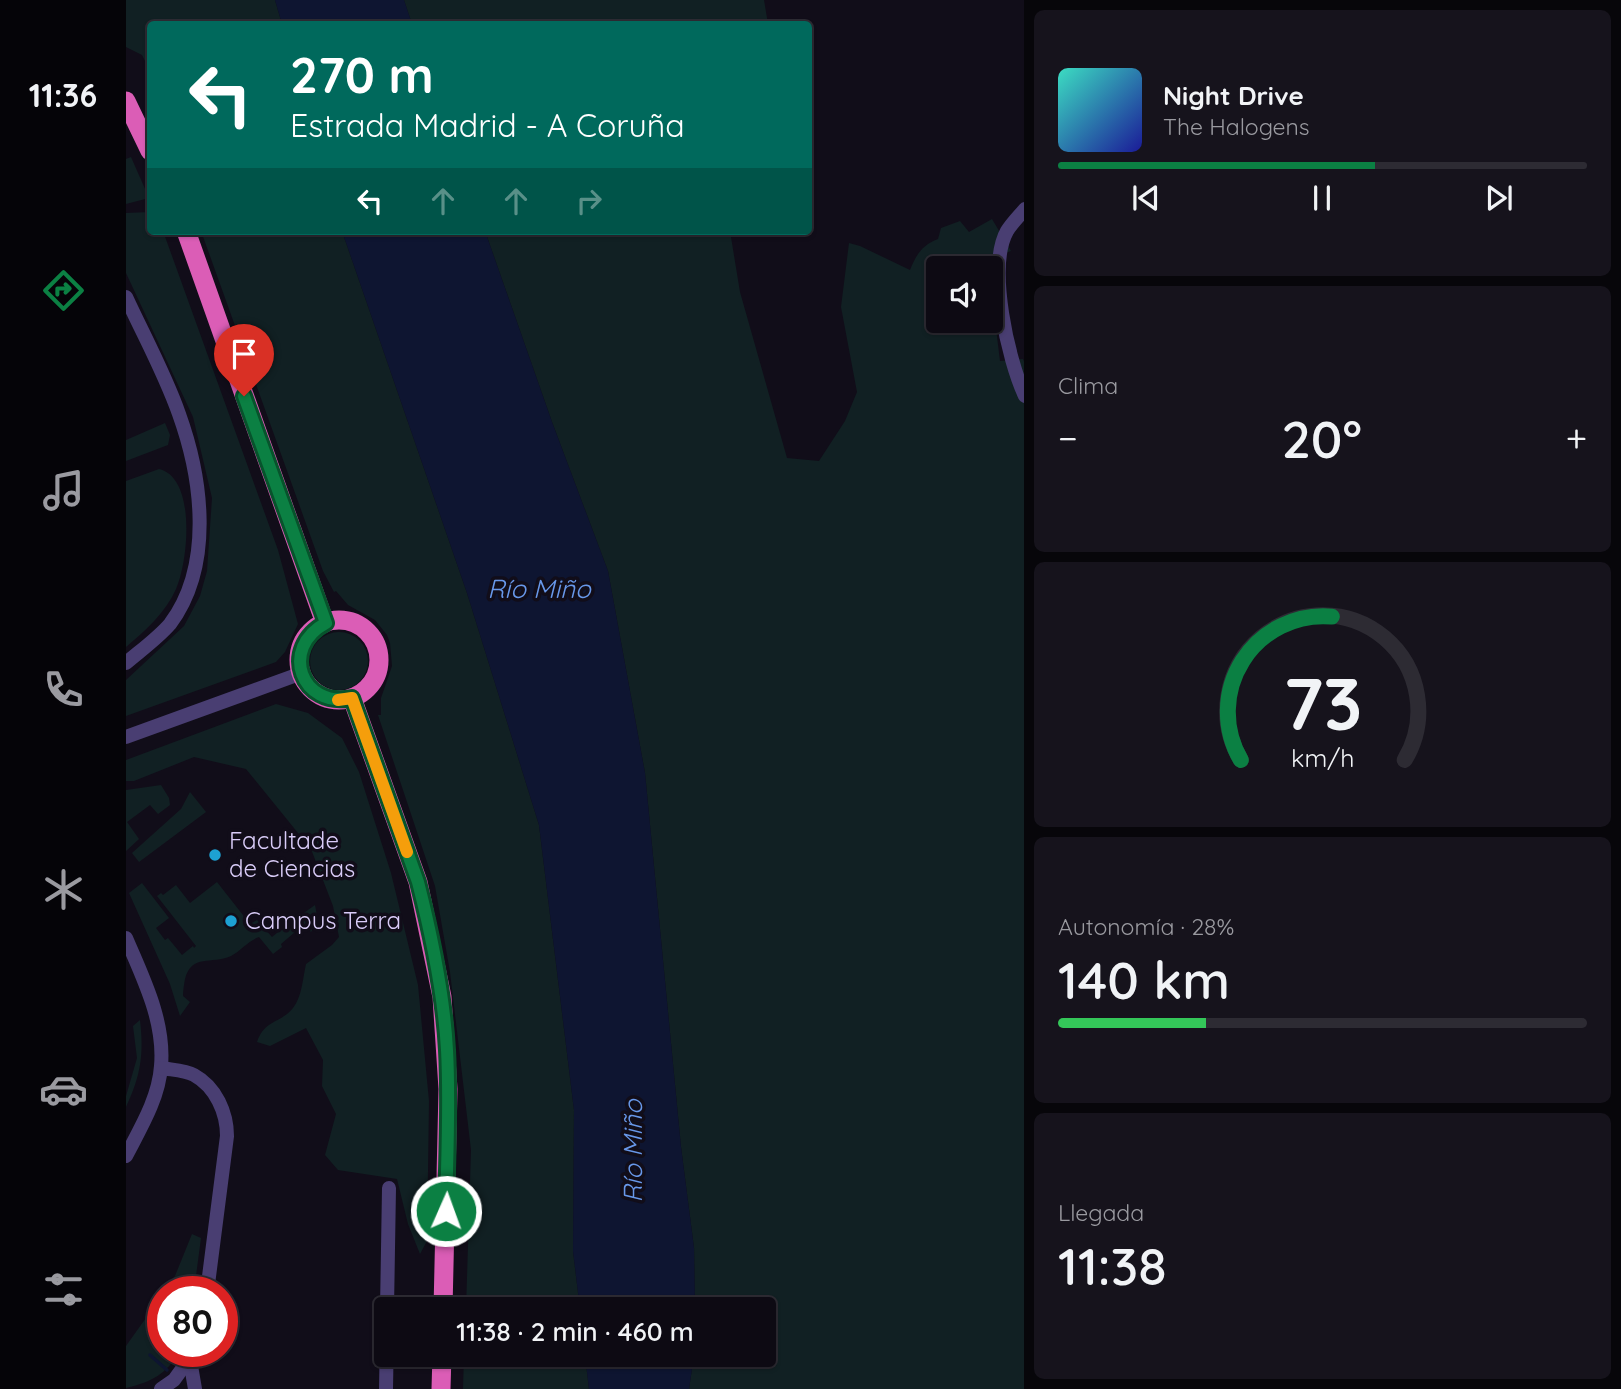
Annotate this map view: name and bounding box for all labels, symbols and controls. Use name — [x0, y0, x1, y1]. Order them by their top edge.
text: 270 m — [290, 44, 434, 105]
icon: left — [175, 49, 266, 140]
text: 11:36 — [29, 75, 97, 115]
text: Night Drive — [1163, 79, 1304, 112]
text: Estrada Madrid - A Coruña — [290, 105, 685, 145]
text: The Halogens — [1163, 112, 1310, 141]
icon: previous — [1127, 179, 1165, 217]
icon: pause — [1303, 179, 1341, 217]
icon: next — [1480, 179, 1518, 217]
icon: left — [351, 182, 389, 220]
icon: ahead — [424, 182, 462, 220]
icon: ahead — [497, 182, 535, 220]
icon: right — [570, 182, 608, 220]
map controls — [926, 256, 1003, 333]
button: sound — [926, 256, 1003, 333]
icon: directions — [39, 266, 88, 315]
pin — [214, 324, 274, 396]
icon: arrive — [225, 335, 263, 373]
text: Clima — [1058, 371, 1118, 400]
text: 20° — [1281, 406, 1362, 471]
text: − — [1058, 414, 1078, 462]
text: + — [1566, 414, 1587, 462]
icon: music — [39, 466, 88, 515]
water label: Río Miño — [487, 572, 592, 605]
text: 73 — [1283, 658, 1362, 749]
icon: phone — [39, 665, 88, 714]
text: km/h — [1291, 742, 1354, 773]
place label: Facultade de Ciencias — [229, 825, 355, 883]
marker: Facultade de Ciencias — [207, 847, 223, 863]
icon: climate — [39, 865, 88, 914]
place label: Campus Terra — [245, 905, 401, 935]
text: Autonomía · 28% — [1058, 912, 1234, 941]
marker: Campus Terra — [223, 913, 239, 929]
text: 140 km — [1058, 947, 1230, 1012]
icon: car — [39, 1065, 88, 1114]
water label: Río Miño — [616, 1098, 649, 1203]
position arrow — [409, 1174, 483, 1248]
text: Llegada — [1058, 1198, 1144, 1227]
text: 11:38 — [1058, 1233, 1167, 1298]
icon: filters — [39, 1265, 88, 1314]
speed limit sign: 80 — [147, 1276, 238, 1367]
text: 11:38 · 2 min · 460 m — [456, 1315, 694, 1348]

